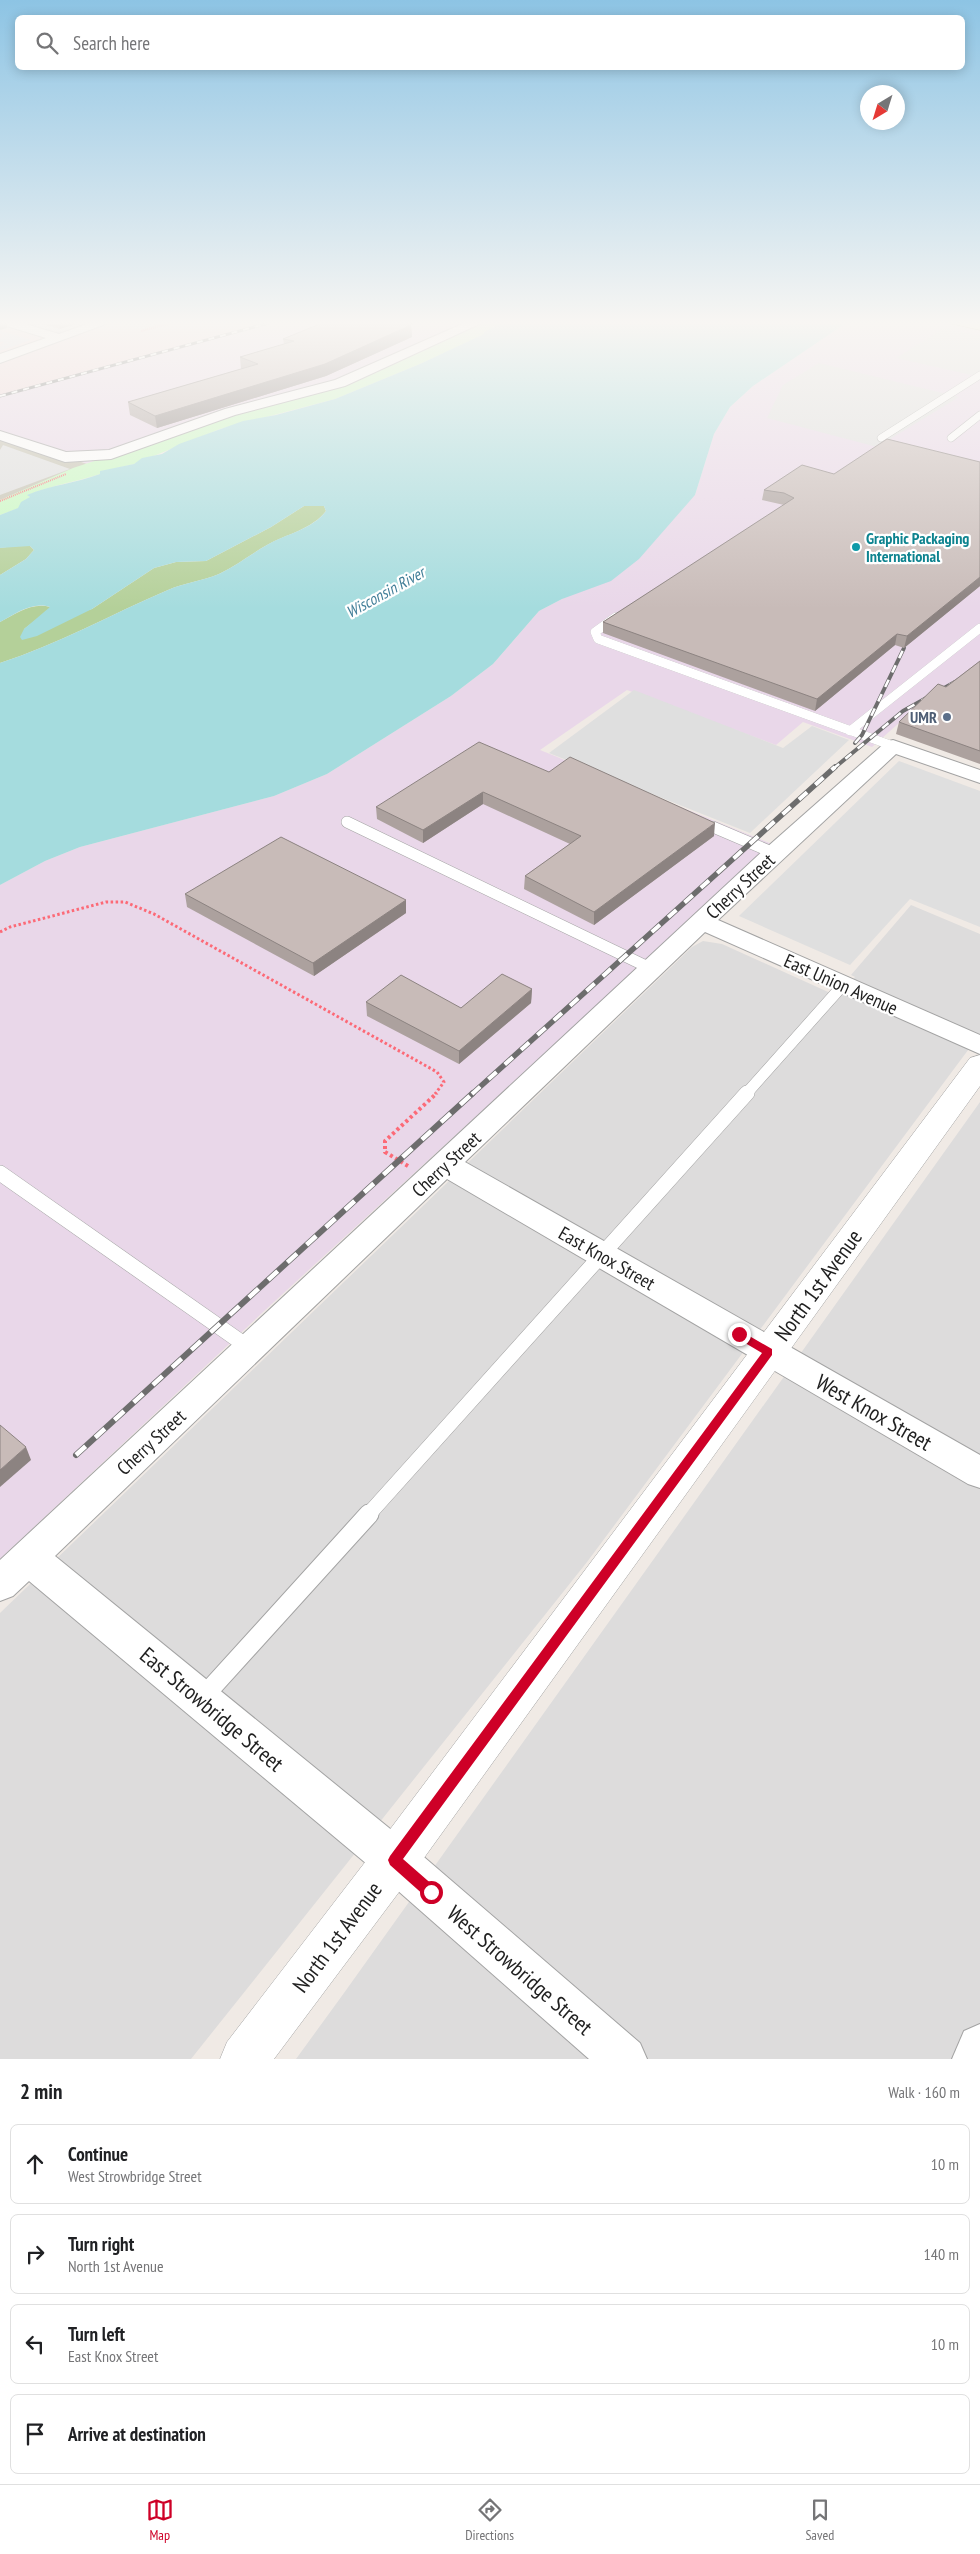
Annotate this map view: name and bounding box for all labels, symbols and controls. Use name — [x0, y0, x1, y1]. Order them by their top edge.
search box — [15, 15, 965, 70]
icon: search — [33, 29, 61, 57]
text: Search here — [73, 31, 150, 55]
north arrow — [860, 85, 905, 130]
place label: Graphic Packaging International — [866, 528, 969, 566]
marker: Graphic Packaging International — [850, 541, 862, 553]
water label: Wisconsin River — [342, 561, 430, 622]
place label: UMR — [910, 707, 937, 727]
marker: UMR — [941, 711, 953, 723]
street label: Cherry Street — [701, 848, 780, 924]
street label: East Union Avenue — [780, 948, 902, 1020]
street label: Cherry Street — [407, 1126, 486, 1202]
street label: East Knox Street — [555, 1221, 660, 1296]
street label: North 1st Avenue — [768, 1224, 868, 1346]
route end — [728, 1323, 751, 1346]
street label: West Knox Street — [811, 1368, 937, 1456]
street label: Cherry Street — [112, 1404, 191, 1480]
street label: East Strowbridge Street — [134, 1641, 290, 1777]
street label: North 1st Avenue — [286, 1876, 388, 1998]
route start — [420, 1881, 443, 1904]
street label: West Strowbridge Street — [441, 1899, 599, 2041]
text: 2 min — [20, 2078, 62, 2105]
text: Walk · 160 m — [888, 2082, 960, 2102]
text: Continue — [68, 2142, 128, 2166]
icon: ahead — [21, 2150, 49, 2178]
text: 10 m — [931, 2154, 959, 2174]
text: West Strowbridge Street — [68, 2166, 202, 2186]
text: Turn right — [68, 2232, 134, 2256]
icon: right — [21, 2240, 49, 2268]
text: 140 m — [924, 2244, 959, 2264]
text: North 1st Avenue — [68, 2256, 164, 2276]
text: Turn left — [68, 2322, 125, 2346]
icon: left — [21, 2330, 49, 2358]
text: 10 m — [931, 2334, 959, 2354]
text: East Knox Street — [68, 2346, 158, 2366]
icon: arrive — [21, 2420, 49, 2448]
text: Arrive at destination — [68, 2422, 206, 2446]
tab: Map — [146, 2496, 174, 2544]
tab: Directions — [465, 2496, 514, 2544]
tab: Saved — [805, 2496, 834, 2544]

